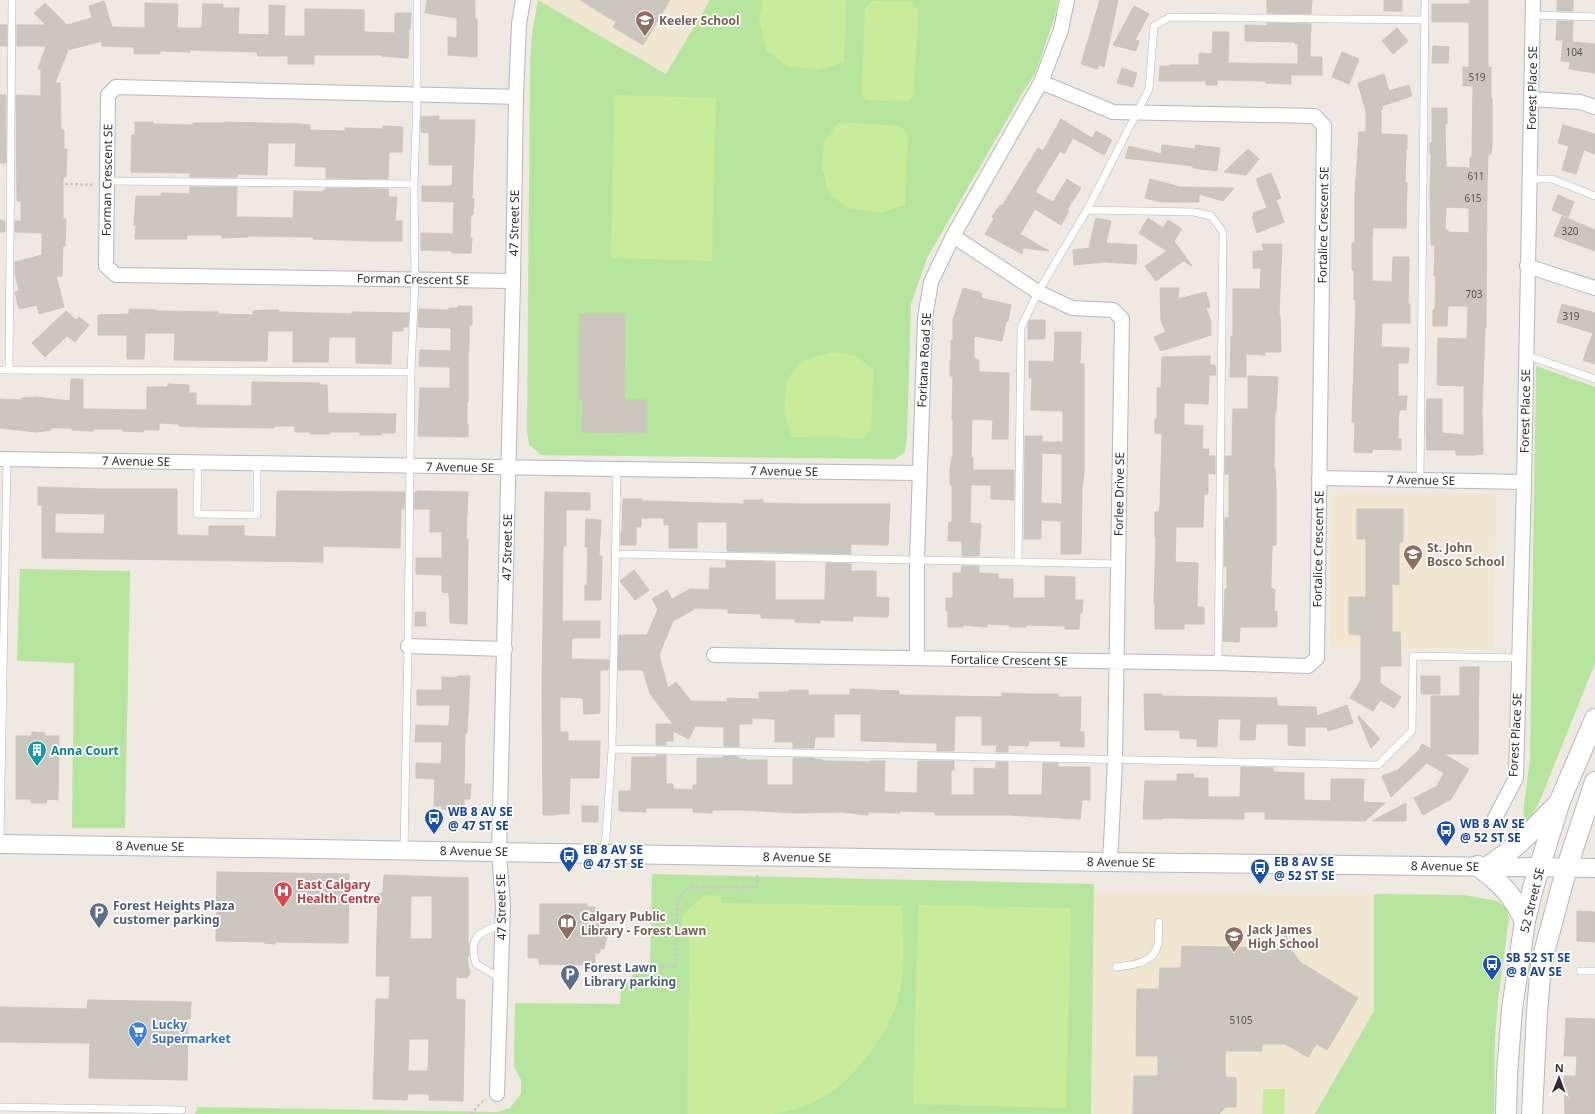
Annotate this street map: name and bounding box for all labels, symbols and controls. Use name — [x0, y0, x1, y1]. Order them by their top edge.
school or university icon: Keeler School — [634, 9, 656, 37]
place label: Keeler School — [659, 12, 740, 29]
house number: 104 — [1565, 45, 1583, 59]
street label: Forest Place SE — [1523, 46, 1541, 130]
house number: 519 — [1468, 70, 1486, 84]
street label: Forman Crescent SE — [98, 124, 116, 236]
street label: Fortalice Crescent SE — [1313, 166, 1333, 284]
house number: 611 — [1467, 169, 1485, 183]
street label: 47 Street SE — [505, 189, 523, 257]
house number: 615 — [1464, 191, 1482, 205]
house number: 320 — [1561, 224, 1579, 238]
street label: Forman Crescent SE — [357, 270, 469, 288]
house number: 703 — [1465, 287, 1483, 301]
house number: 319 — [1562, 309, 1580, 323]
street label: Foritana Road SE — [913, 312, 935, 408]
street label: Forest Place SE — [1516, 369, 1534, 453]
street label: 7 Avenue SE — [102, 452, 170, 470]
street label: Forlee Drive SE — [1110, 452, 1128, 536]
street label: 7 Avenue SE — [426, 458, 494, 476]
street label: 7 Avenue SE — [750, 462, 818, 480]
street label: 7 Avenue SE — [1387, 471, 1455, 489]
street label: Fortalice Crescent SE — [1308, 490, 1328, 608]
street label: 47 Street SE — [498, 513, 516, 581]
place label: St. John Bosco School — [1427, 539, 1505, 570]
school or university icon: St. John Bosco School — [1402, 543, 1424, 571]
street label: Fortalice Crescent SE — [950, 650, 1068, 670]
street label: Forest Place SE — [1504, 693, 1526, 777]
building icon: Anna Court — [26, 739, 48, 767]
place label: Anna Court — [51, 742, 119, 759]
place label: WB 8 AV SE @ 47 ST SE — [448, 803, 513, 834]
bus stop icon: WB 8 AV SE @ 47 ST SE — [423, 807, 445, 835]
place label: WB 8 AV SE @ 52 ST SE — [1460, 815, 1525, 846]
bus stop icon: WB 8 AV SE @ 52 ST SE — [1435, 819, 1457, 847]
street label: 8 Avenue SE — [116, 837, 184, 855]
place label: EB 8 AV SE @ 47 ST SE — [583, 841, 644, 872]
street label: 8 Avenue SE — [440, 842, 508, 860]
bus stop icon: EB 8 AV SE @ 47 ST SE — [558, 845, 580, 873]
street label: 8 Avenue SE — [763, 848, 831, 866]
street label: 8 Avenue SE — [1087, 853, 1155, 871]
place label: EB 8 AV SE @ 52 ST SE — [1274, 853, 1335, 884]
bus stop icon: EB 8 AV SE @ 52 ST SE — [1249, 857, 1271, 885]
street label: 8 Avenue SE — [1411, 857, 1479, 875]
street label: 52 Street SE — [1516, 866, 1548, 934]
street label: 47 Street SE — [492, 873, 510, 941]
place label: East Calgary Health Centre — [297, 876, 380, 907]
hospital icon: East Calgary Health Centre — [272, 880, 294, 908]
place label: Forest Heights Plaza customer parking — [113, 897, 235, 928]
parking icon: Forest Heights Plaza customer parking — [88, 901, 110, 929]
place label: Calgary Public Library - Forest Lawn — [581, 908, 706, 939]
library icon: Calgary Public Library - Forest Lawn — [556, 912, 578, 940]
place label: Jack James High School — [1247, 921, 1318, 952]
school or university icon: Jack James High School — [1223, 925, 1245, 953]
place label: SB 52 ST SE @ 8 AV SE — [1506, 949, 1571, 980]
bus stop icon: SB 52 ST SE @ 8 AV SE — [1481, 953, 1503, 981]
place label: Forest Lawn Library parking — [584, 959, 676, 990]
parking icon: Forest Lawn Library parking — [559, 963, 581, 991]
house number: 5105 — [1230, 1013, 1253, 1027]
place label: Lucky Supermarket — [152, 1016, 231, 1047]
supermarket icon: Lucky Supermarket — [127, 1020, 149, 1048]
north arrow — [1539, 1058, 1579, 1098]
text: N — [1555, 1060, 1564, 1075]

